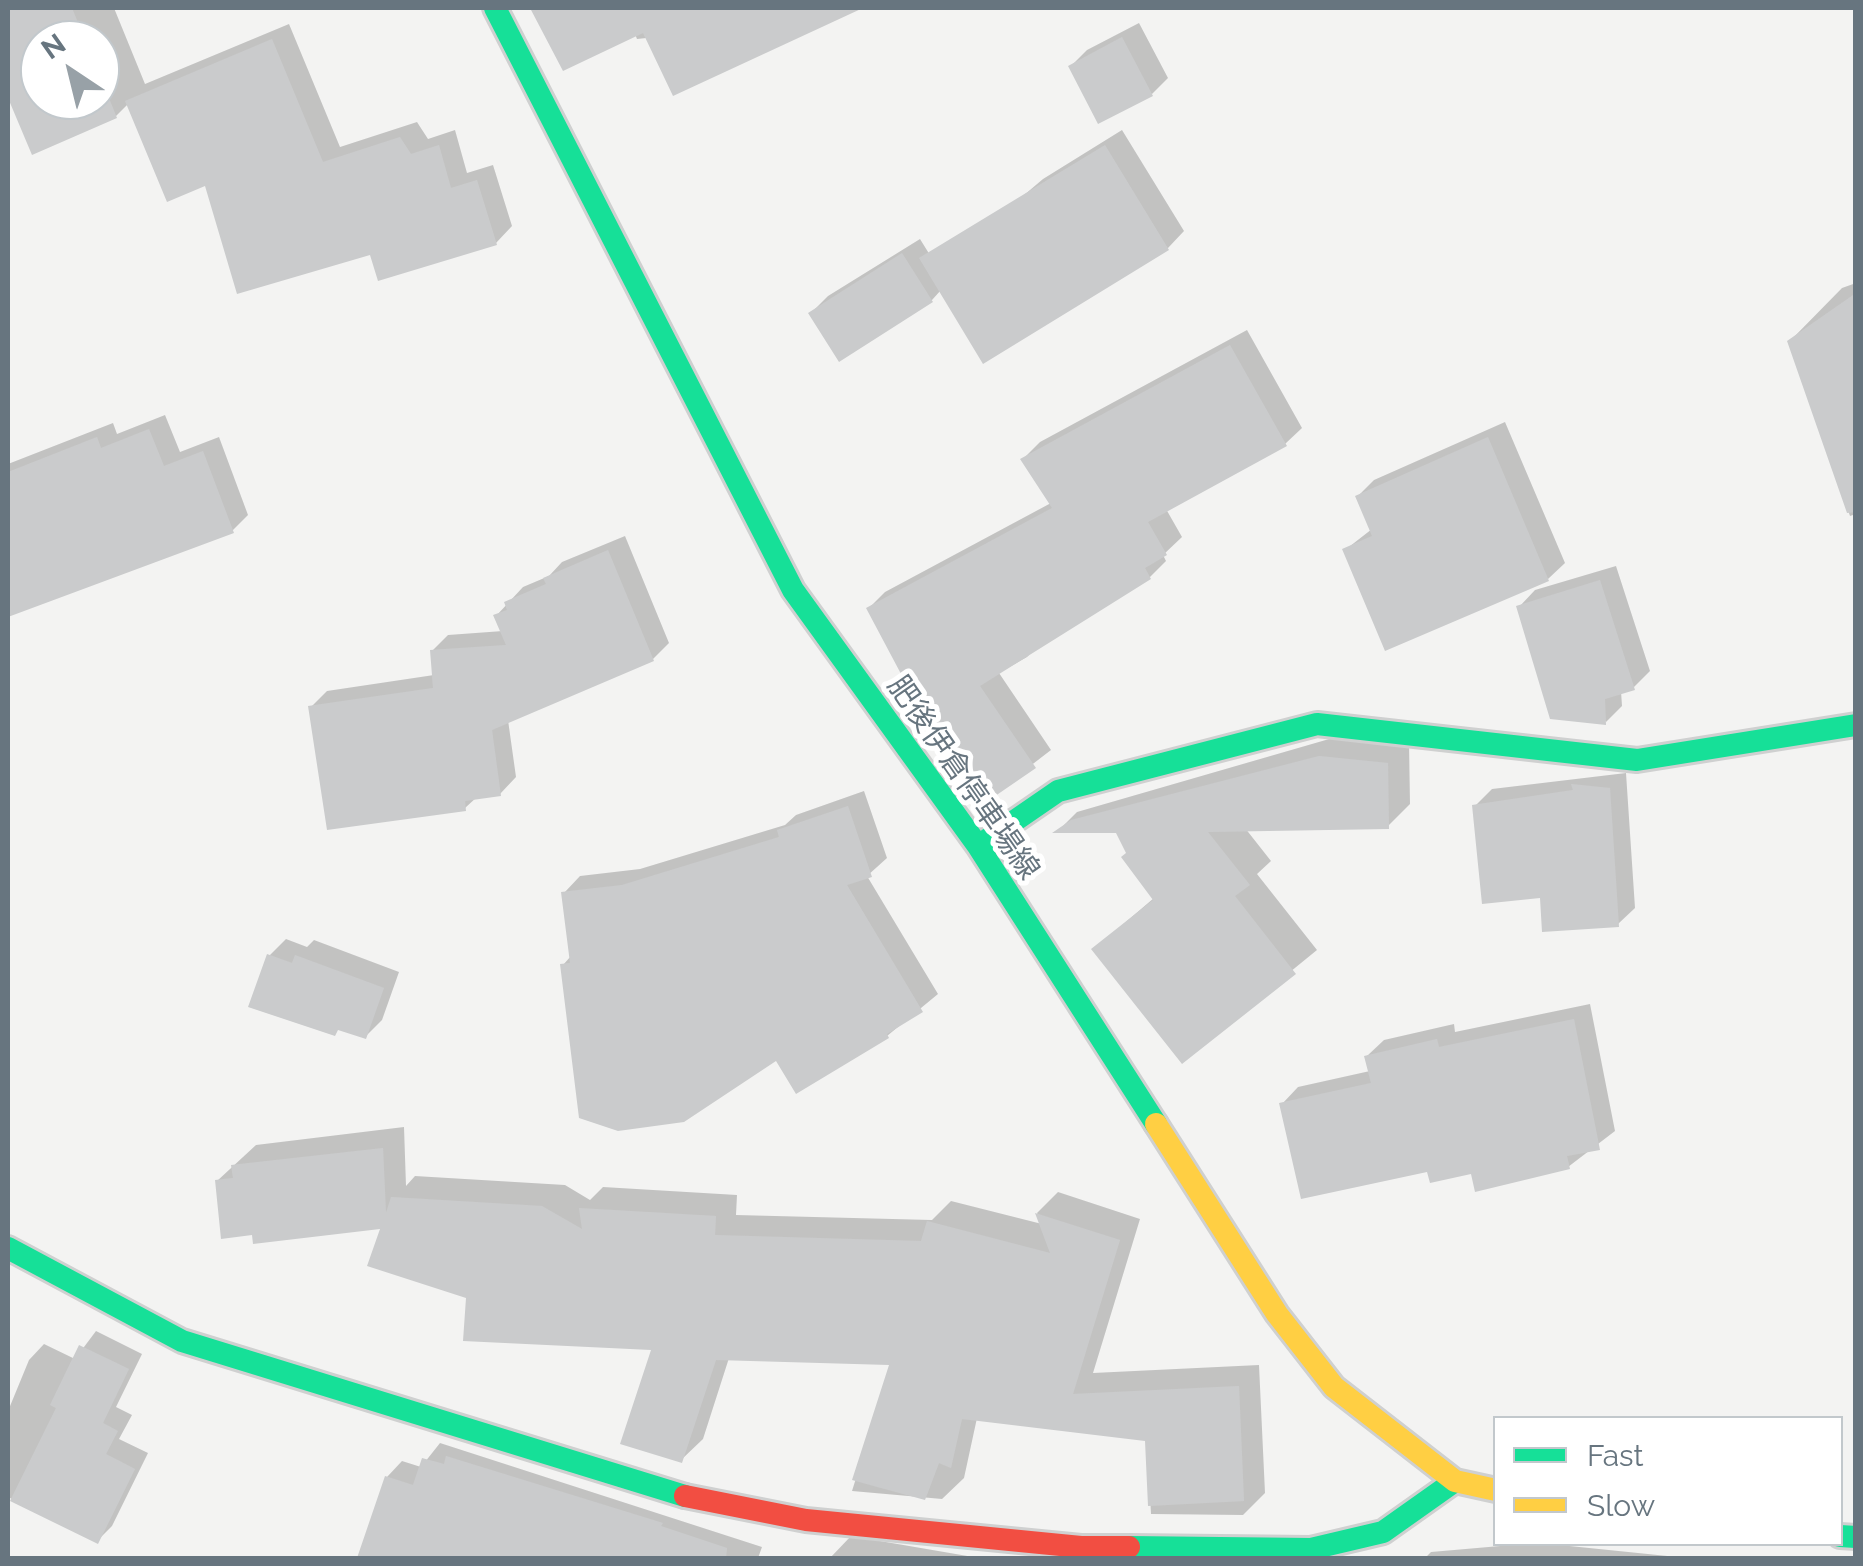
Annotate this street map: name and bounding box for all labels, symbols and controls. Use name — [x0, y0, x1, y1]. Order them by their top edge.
north arrow — [20, 20, 120, 120]
text: N — [35, 27, 72, 66]
street label: 肥後伊倉停車場線 — [879, 669, 1047, 887]
legend — [1493, 1416, 1843, 1546]
text: Fast — [1587, 1438, 1644, 1473]
text: Slow — [1587, 1488, 1655, 1523]

